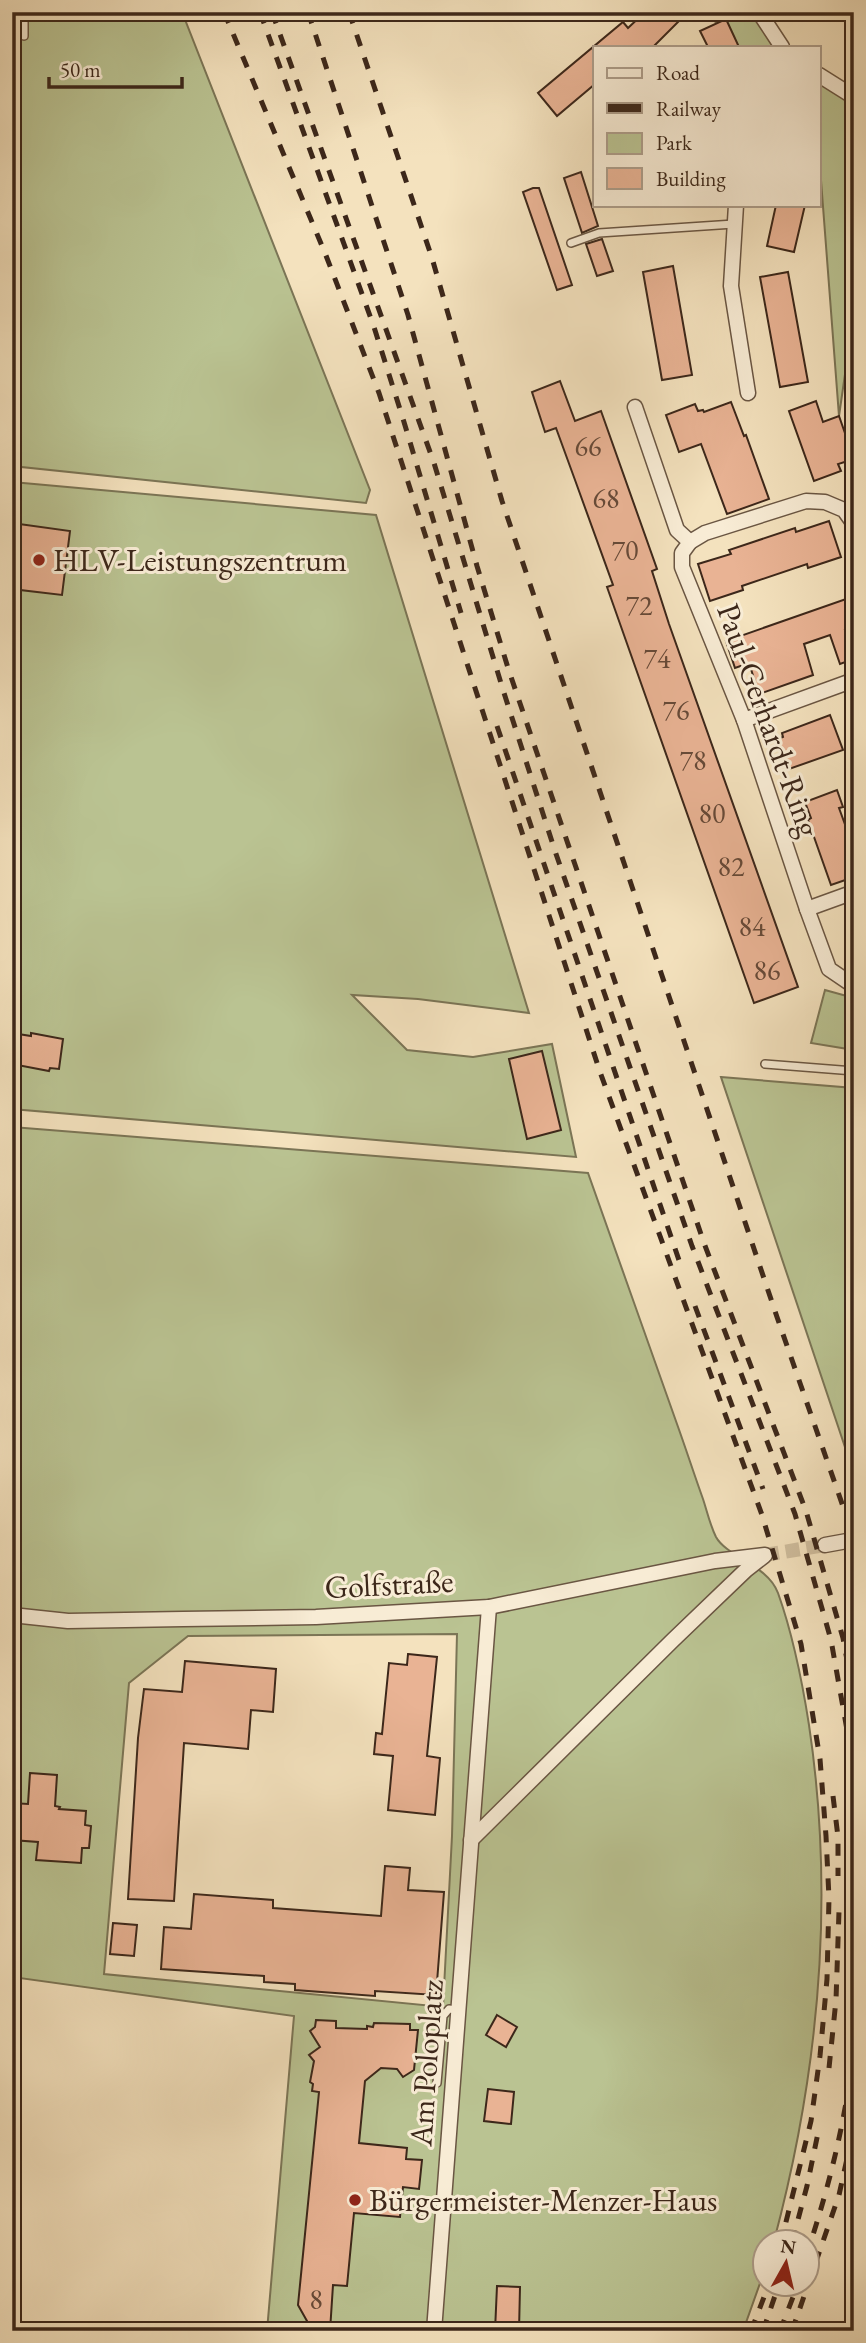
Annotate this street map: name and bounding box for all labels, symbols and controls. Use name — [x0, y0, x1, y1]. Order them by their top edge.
scale bar — [49, 46, 182, 90]
legend — [593, 46, 820, 206]
text: 50 m — [60, 56, 101, 83]
text: Road — [656, 59, 700, 86]
text: Railway — [656, 95, 722, 122]
text: Park — [656, 129, 693, 156]
text: Building — [656, 165, 726, 192]
house number: 66 — [575, 428, 601, 464]
house number: 68 — [593, 480, 619, 516]
house number: 70 — [612, 532, 638, 568]
place label: HLV-Leistungszentrum — [53, 539, 347, 581]
marker: HLV-Leistungszentrum — [31, 552, 47, 568]
house number: 72 — [626, 587, 653, 623]
street label: Paul-Gerhardt-Ring — [707, 598, 831, 843]
house number: 74 — [644, 640, 671, 676]
house number: 76 — [663, 692, 689, 728]
house number: 78 — [680, 742, 706, 778]
house number: 80 — [699, 795, 725, 831]
house number: 82 — [718, 848, 745, 884]
house number: 84 — [739, 908, 766, 944]
house number: 86 — [754, 952, 780, 988]
street label: Golfstraße — [323, 1560, 455, 1608]
street label: Am Poloplatz — [399, 1978, 453, 2149]
place label: Bürgermeister-Menzer-Haus — [369, 2179, 717, 2221]
marker: Bürgermeister-Menzer-Haus — [347, 2192, 363, 2208]
north arrow — [750, 2228, 820, 2298]
text: N — [779, 2233, 798, 2260]
house number: 8 — [309, 2281, 323, 2317]

